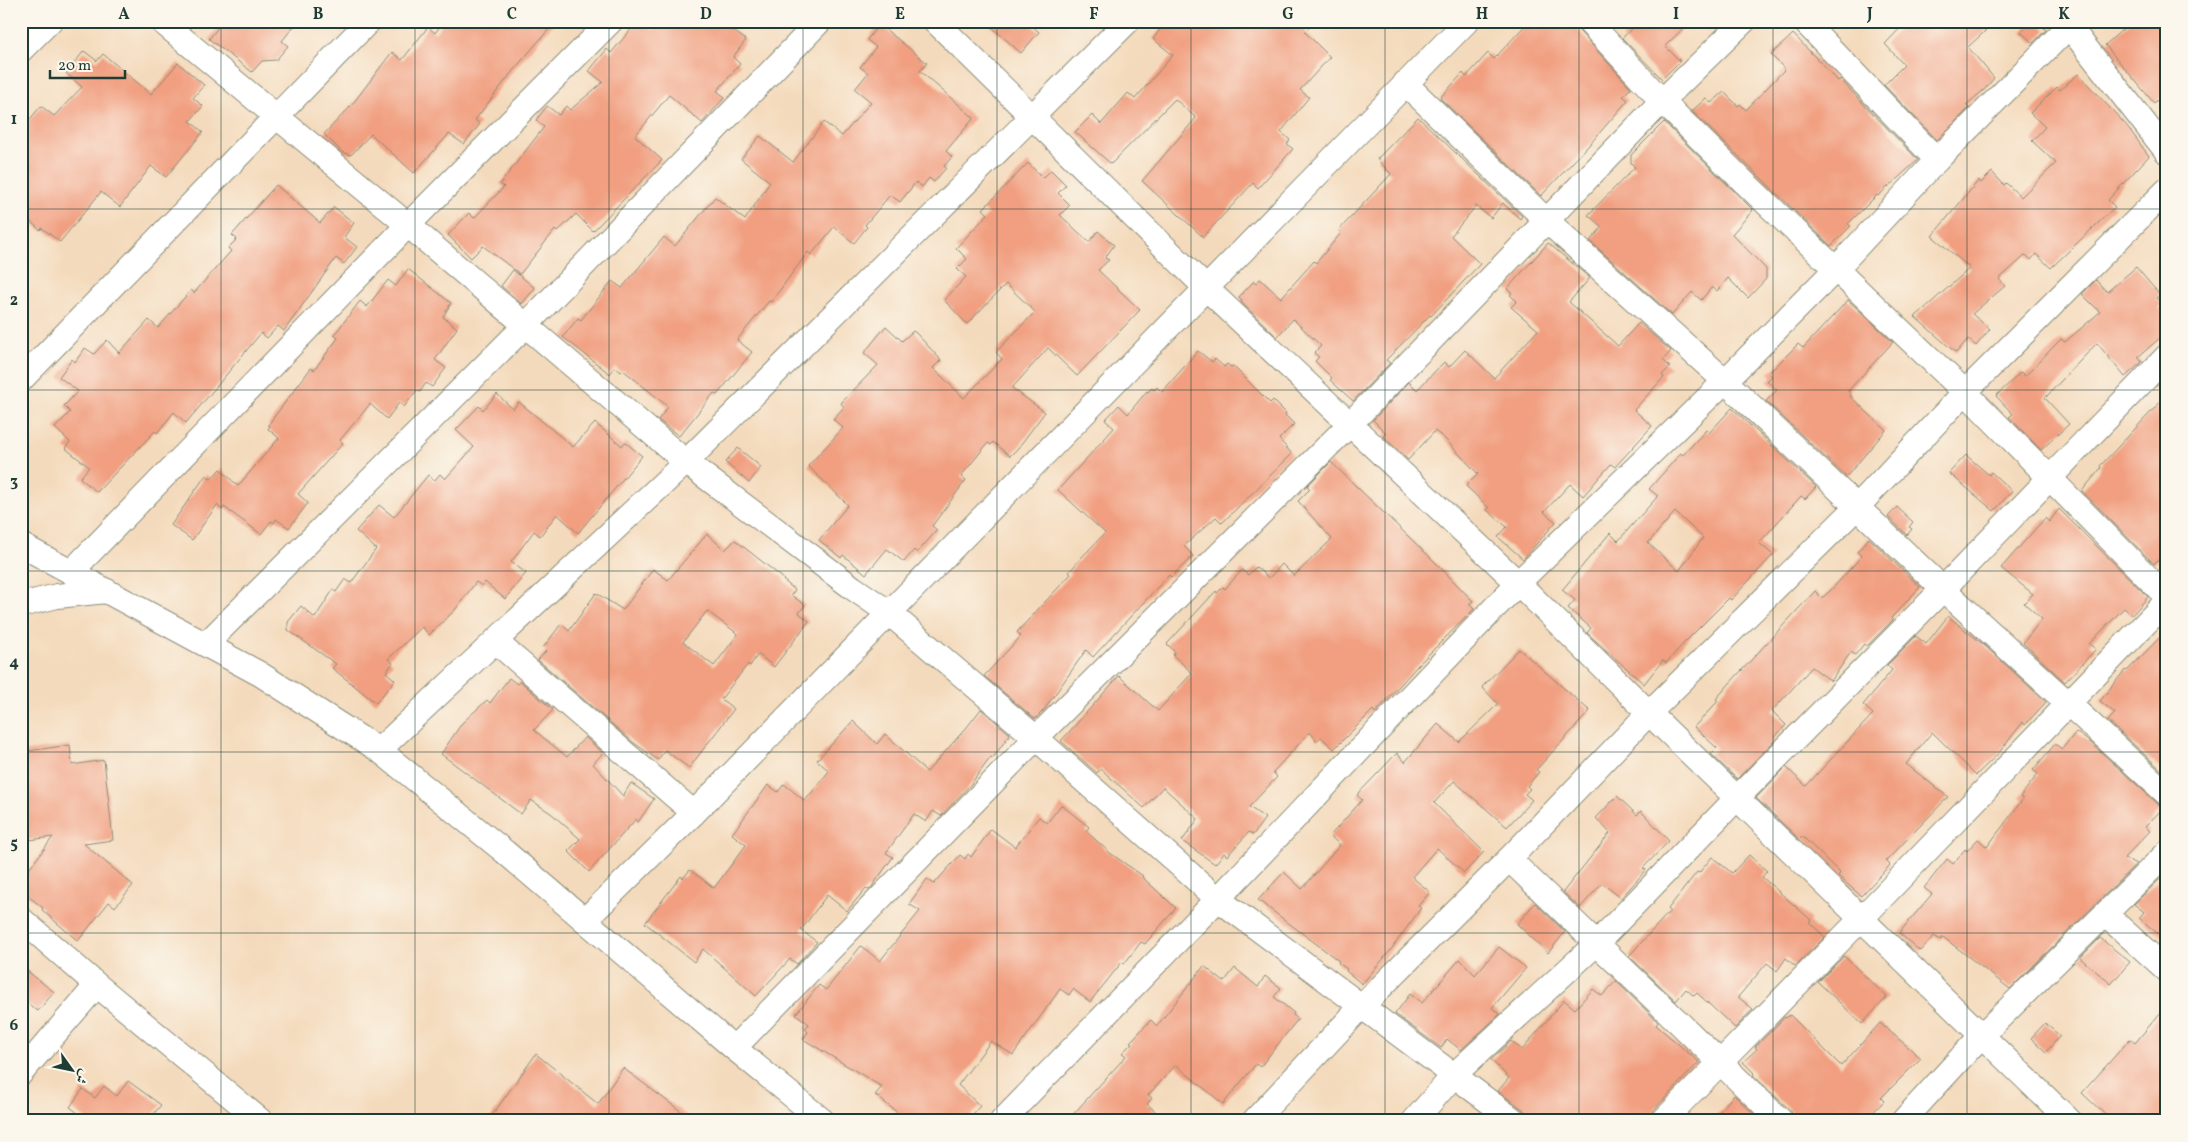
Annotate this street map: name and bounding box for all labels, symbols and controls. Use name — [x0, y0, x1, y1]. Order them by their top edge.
text: A — [118, 4, 130, 26]
text: B — [313, 4, 324, 26]
text: C — [507, 4, 517, 26]
text: D — [700, 4, 712, 26]
text: E — [895, 4, 905, 26]
text: F — [1089, 4, 1099, 26]
text: G — [1282, 4, 1294, 26]
text: H — [1476, 4, 1488, 26]
text: I — [1673, 4, 1679, 26]
text: J — [1866, 4, 1873, 26]
text: K — [2058, 4, 2070, 26]
scale bar — [50, 48, 125, 80]
text: 20 m — [58, 56, 91, 77]
text: 1 — [11, 109, 17, 131]
text: 2 — [10, 290, 18, 312]
text: 3 — [10, 471, 18, 493]
text: 4 — [9, 652, 19, 674]
text: 5 — [10, 833, 18, 855]
text: 6 — [10, 1015, 19, 1037]
north arrow — [48, 1044, 98, 1094]
text: ش — [70, 1065, 93, 1087]

